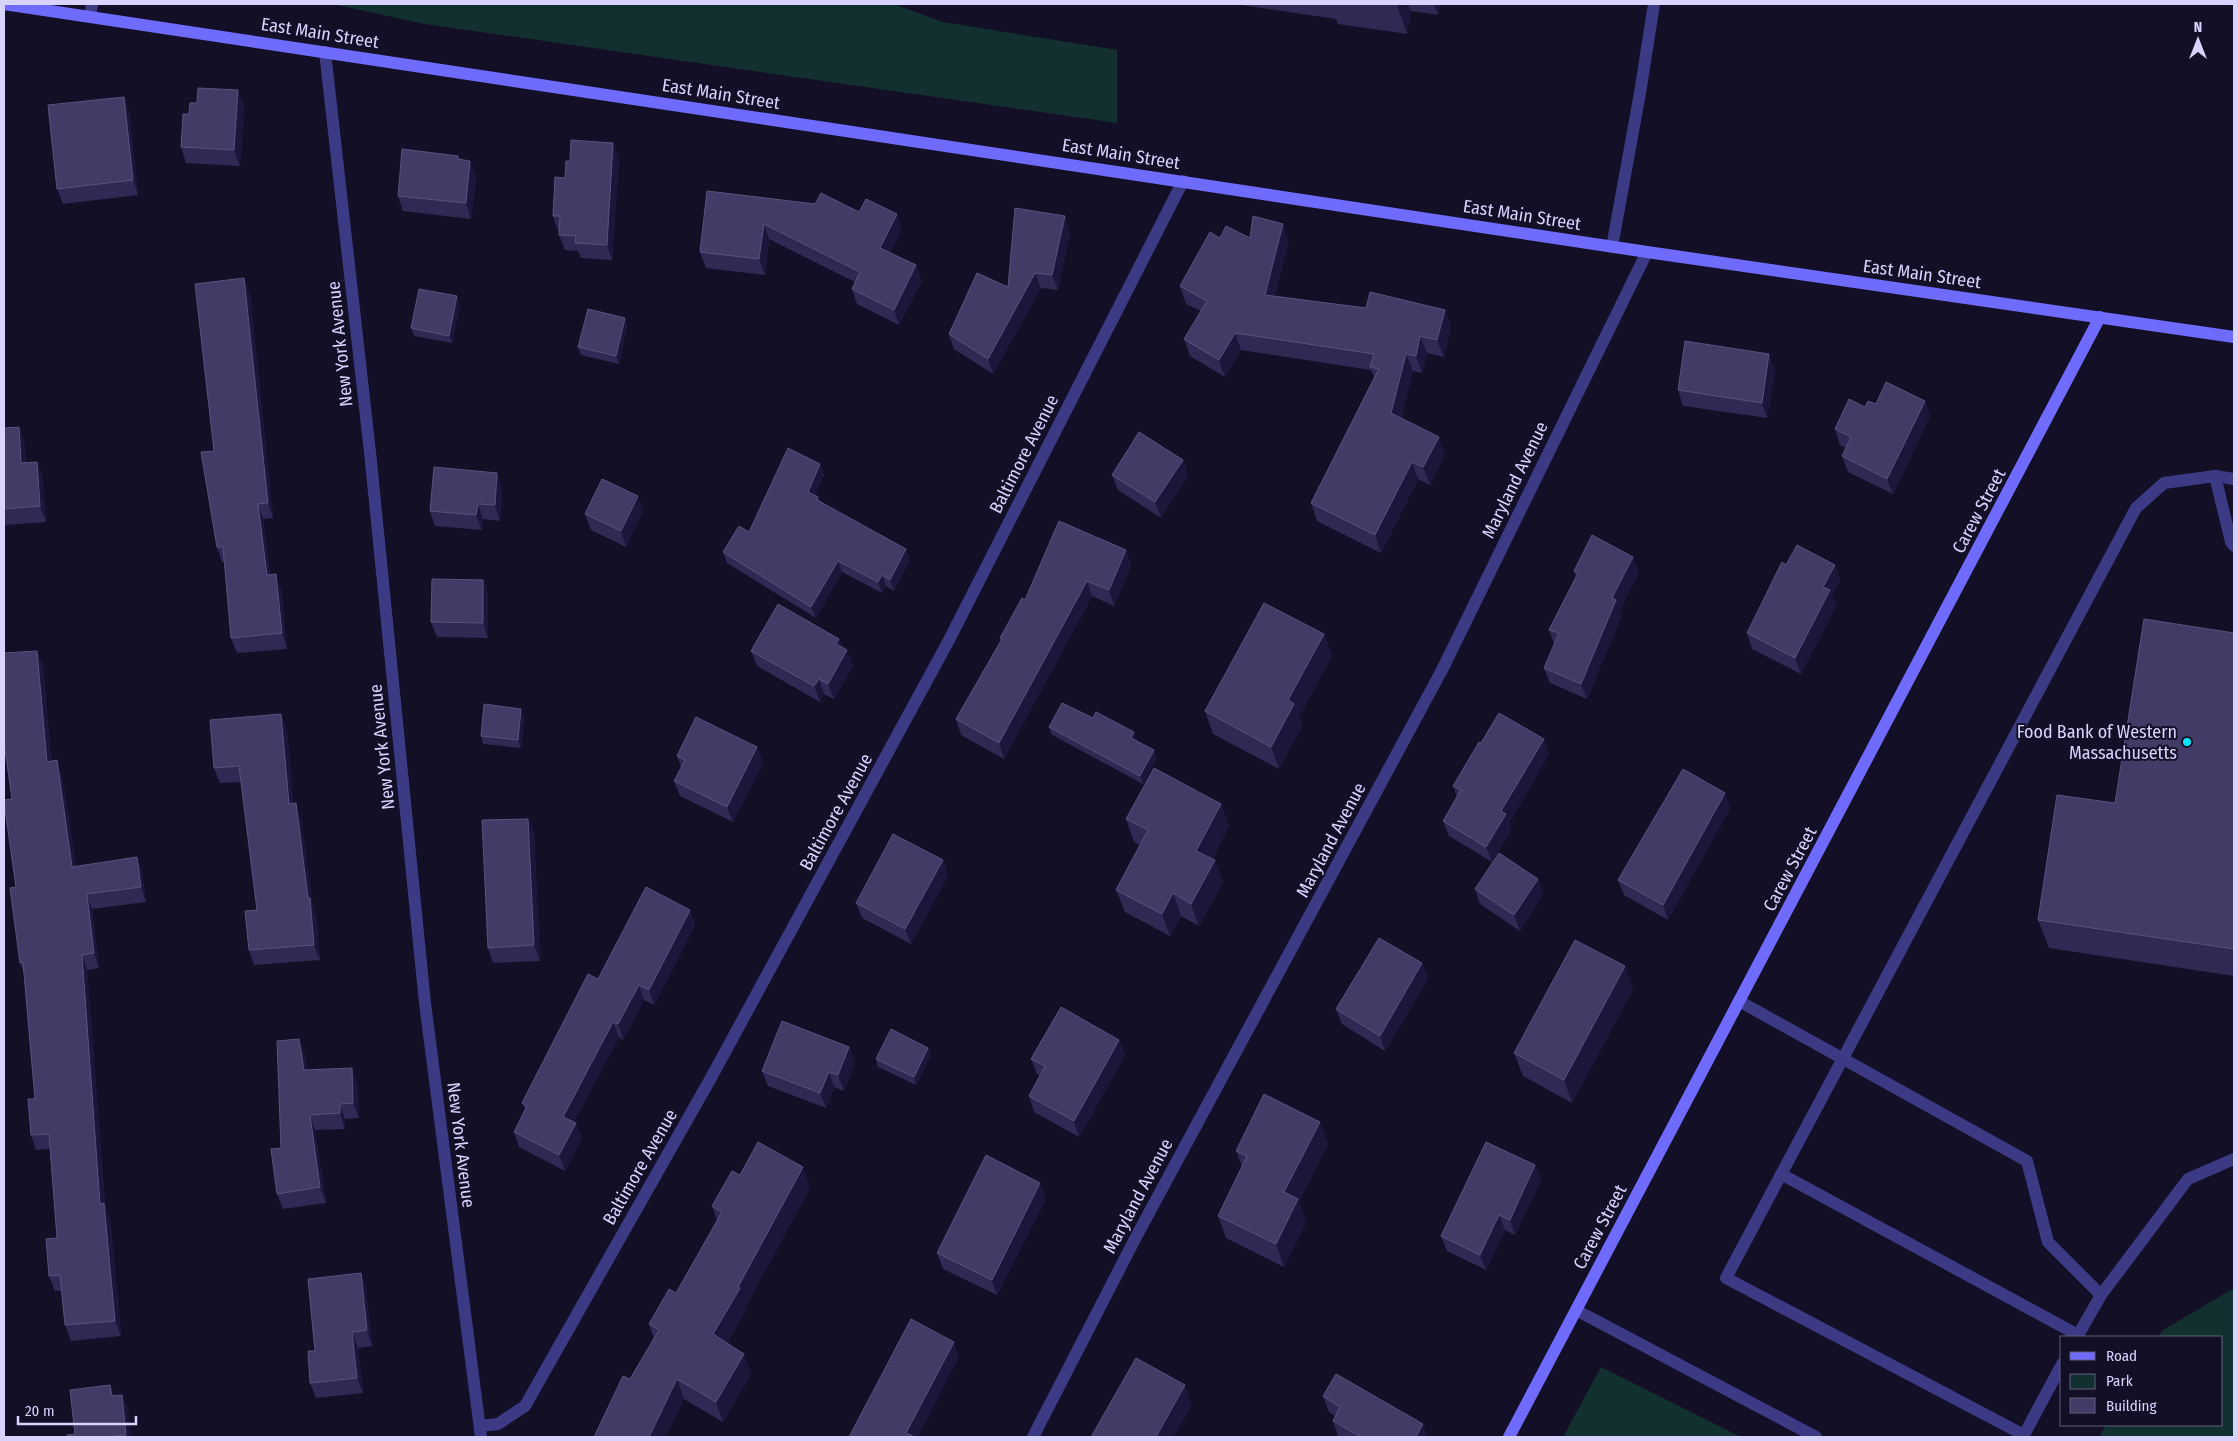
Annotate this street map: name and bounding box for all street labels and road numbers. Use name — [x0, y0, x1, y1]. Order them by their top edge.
street label: East Main Street — [260, 13, 381, 53]
street label: East Main Street — [661, 74, 782, 114]
street label: East Main Street — [1061, 134, 1182, 174]
street label: East Main Street — [1462, 195, 1583, 235]
street label: East Main Street — [1862, 255, 1982, 293]
street label: New York Avenue — [322, 280, 358, 408]
street label: Baltimore Avenue — [985, 391, 1063, 517]
street label: Maryland Avenue — [1477, 418, 1553, 542]
street label: Carew Street — [1948, 465, 2011, 557]
street label: New York Avenue — [364, 683, 400, 811]
street label: Baltimore Avenue — [795, 750, 877, 874]
street label: Maryland Avenue — [1292, 779, 1371, 901]
street label: Carew Street — [1759, 823, 1822, 915]
street label: New York Avenue — [442, 1081, 480, 1209]
street label: Baltimore Avenue — [598, 1105, 682, 1229]
street label: Maryland Avenue — [1099, 1135, 1178, 1257]
street label: Carew Street — [1569, 1181, 1632, 1273]

